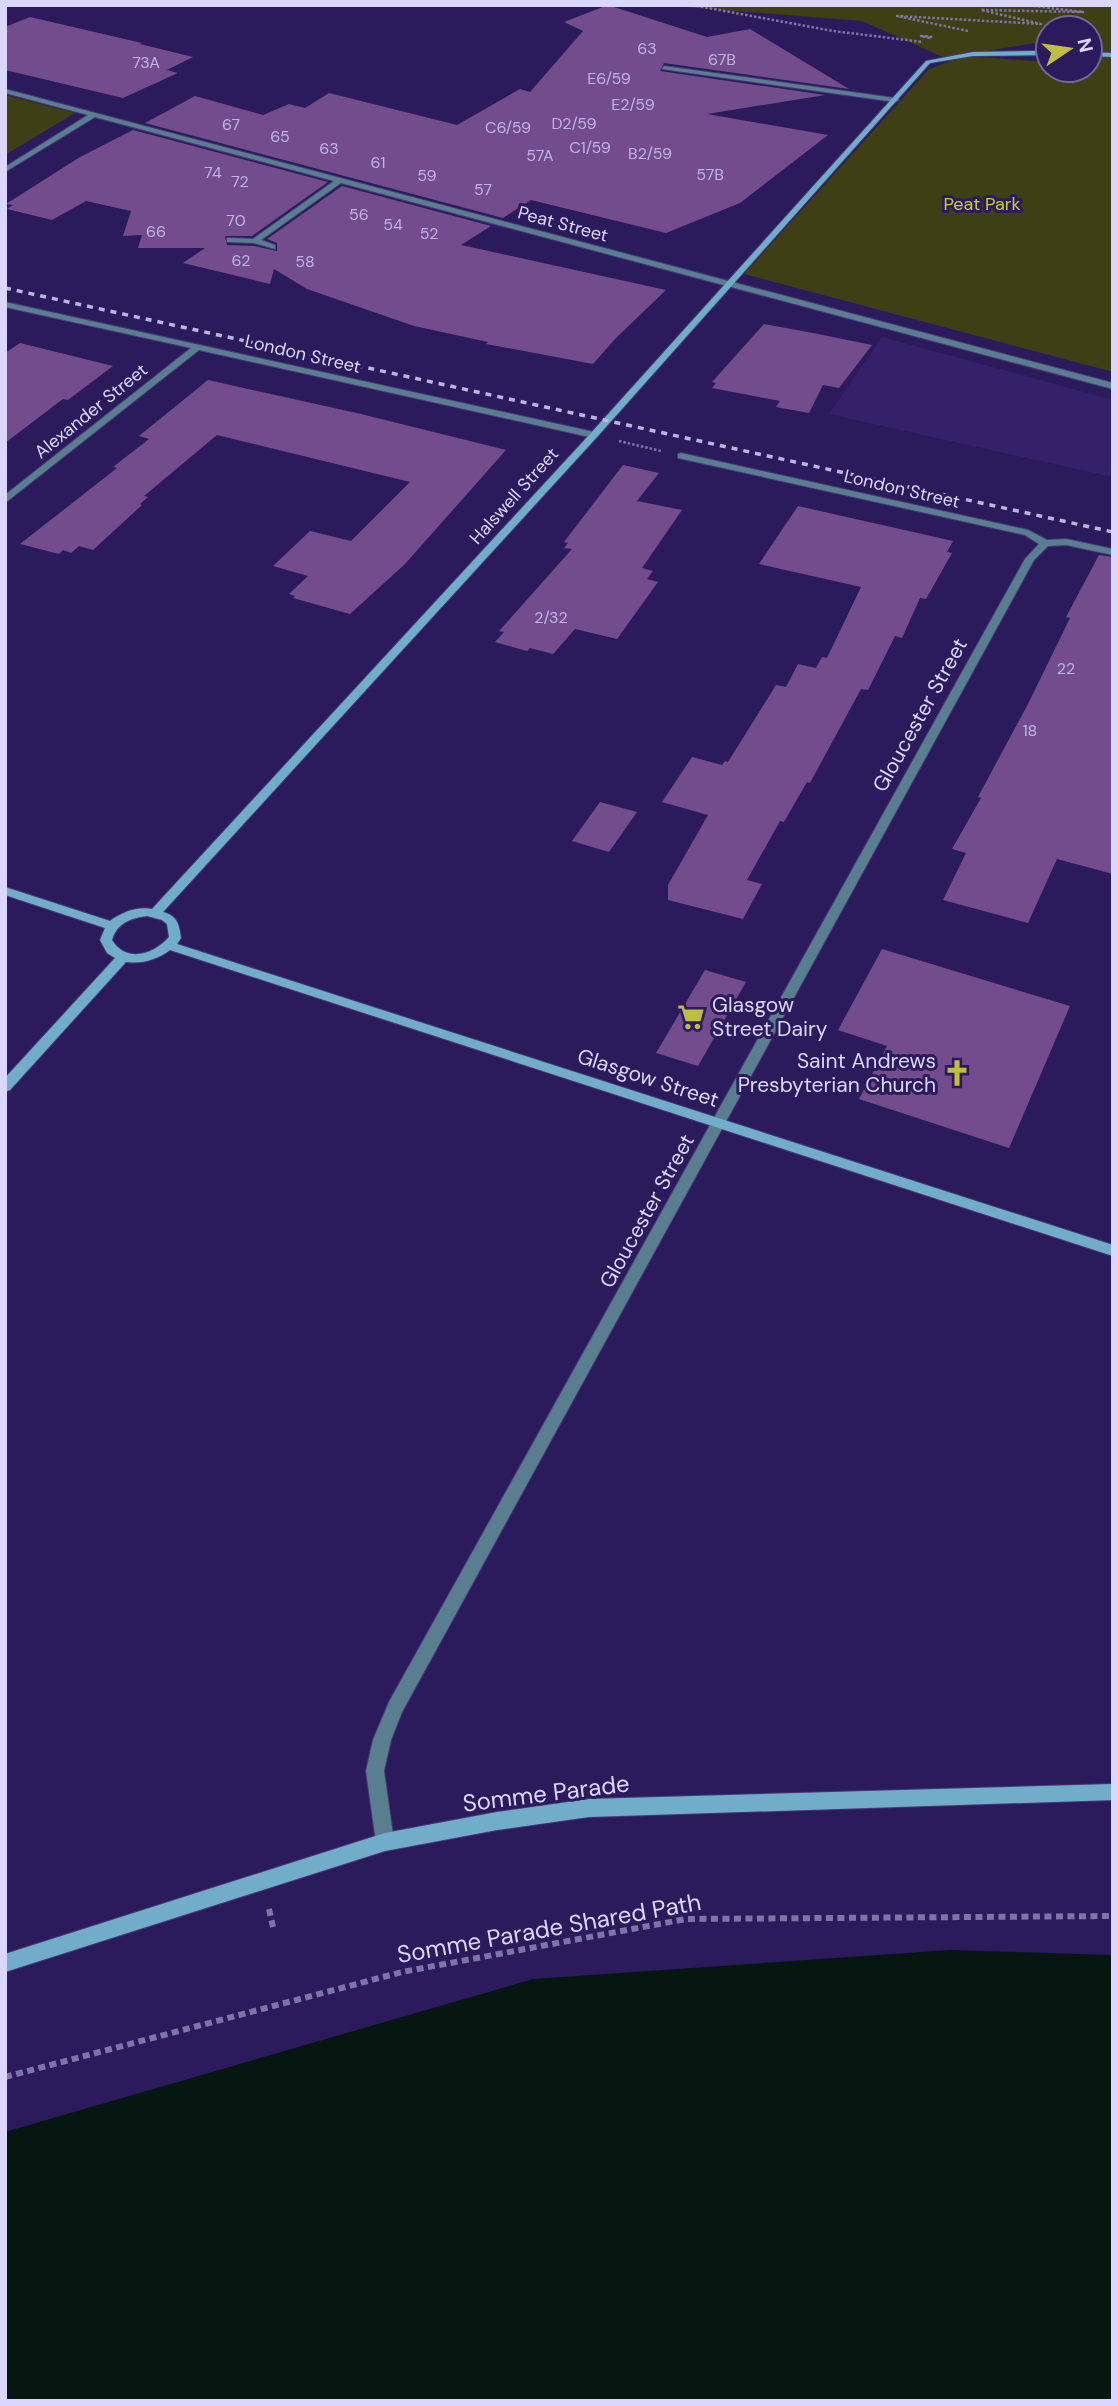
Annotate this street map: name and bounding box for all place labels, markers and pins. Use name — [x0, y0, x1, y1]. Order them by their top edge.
place label: Glasgow Street Dairy — [712, 991, 828, 1043]
supermarket icon: Glasgow Street Dairy — [676, 1002, 706, 1032]
place label: Saint Andrews Presbyterian Church — [738, 1047, 936, 1099]
church icon: Saint Andrews Presbyterian Church — [942, 1058, 972, 1088]

